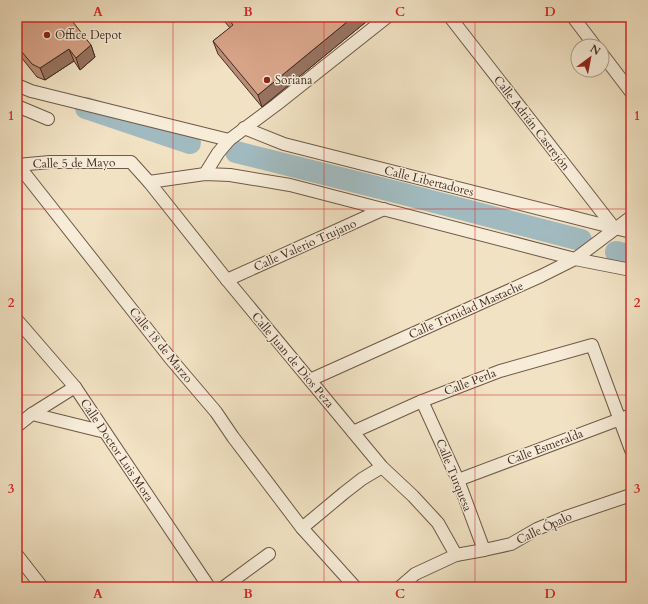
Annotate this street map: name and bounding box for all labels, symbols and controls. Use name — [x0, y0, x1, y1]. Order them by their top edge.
text: A — [93, 3, 103, 21]
text: B — [243, 3, 253, 21]
text: C — [395, 3, 405, 21]
text: D — [544, 3, 556, 21]
place label: Office Depot — [55, 27, 122, 43]
marker: Office Depot — [42, 30, 52, 40]
north arrow — [570, 38, 610, 78]
text: N — [587, 41, 603, 59]
place label: Soriana — [275, 72, 313, 88]
street label: Calle Adrián Castrejón — [490, 72, 574, 174]
marker: Soriana — [262, 75, 272, 85]
text: 1 — [8, 107, 14, 125]
text: 1 — [634, 107, 640, 125]
street label: Calle 5 de Mayo — [32, 154, 116, 172]
street label: Calle Libertadores — [383, 162, 475, 200]
street label: Calle Valerio Trujano — [251, 215, 359, 275]
street label: Calle Trinidad Mastache — [406, 277, 526, 343]
text: 2 — [8, 294, 15, 312]
text: 2 — [634, 294, 641, 312]
street label: Calle 18 de Marzo — [126, 304, 197, 386]
street label: Calle Juan de Dios Peza — [248, 309, 338, 412]
street label: Calle Perla — [442, 365, 499, 399]
street label: Calle Doctor Luis Mora — [77, 396, 158, 505]
street label: Calle Esmeralda — [505, 425, 586, 469]
street label: Calle Turquesa — [432, 437, 476, 514]
text: 3 — [8, 480, 15, 498]
text: 3 — [634, 480, 641, 498]
street label: Calle Ópalo — [513, 507, 575, 548]
text: A — [93, 585, 103, 603]
text: B — [243, 585, 253, 603]
text: C — [395, 585, 405, 603]
text: D — [544, 585, 556, 603]

